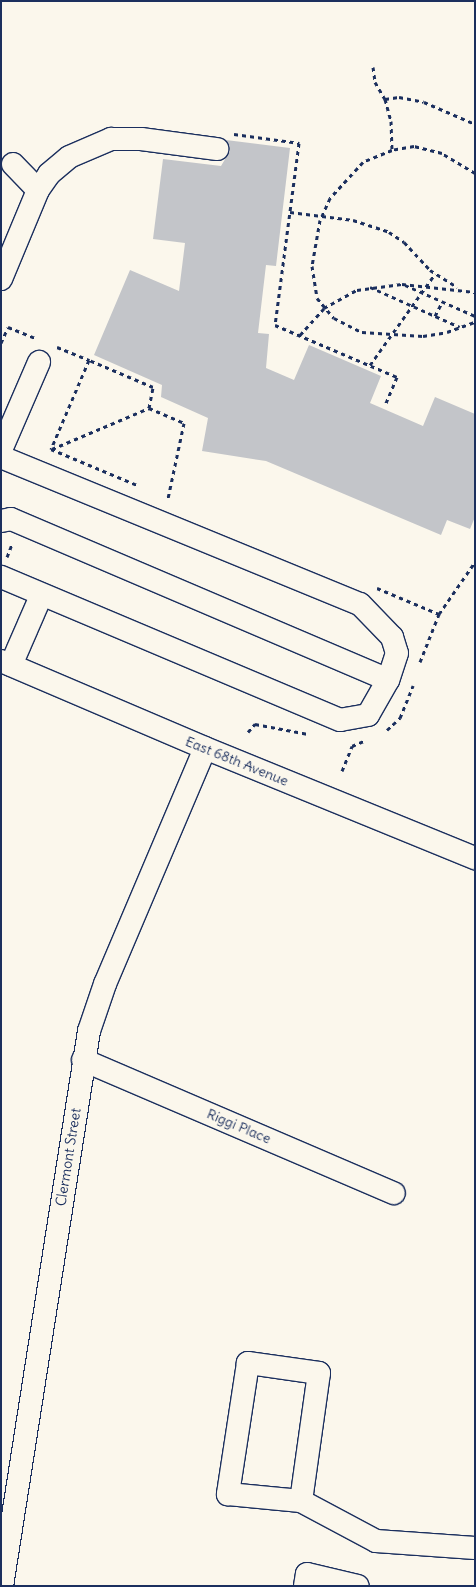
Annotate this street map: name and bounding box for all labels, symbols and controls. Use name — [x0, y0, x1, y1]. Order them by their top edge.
street label: East 68th Avenue — [183, 733, 291, 789]
street label: Riggi Place — [204, 1105, 274, 1147]
street label: Clermont Street — [52, 1107, 84, 1207]

